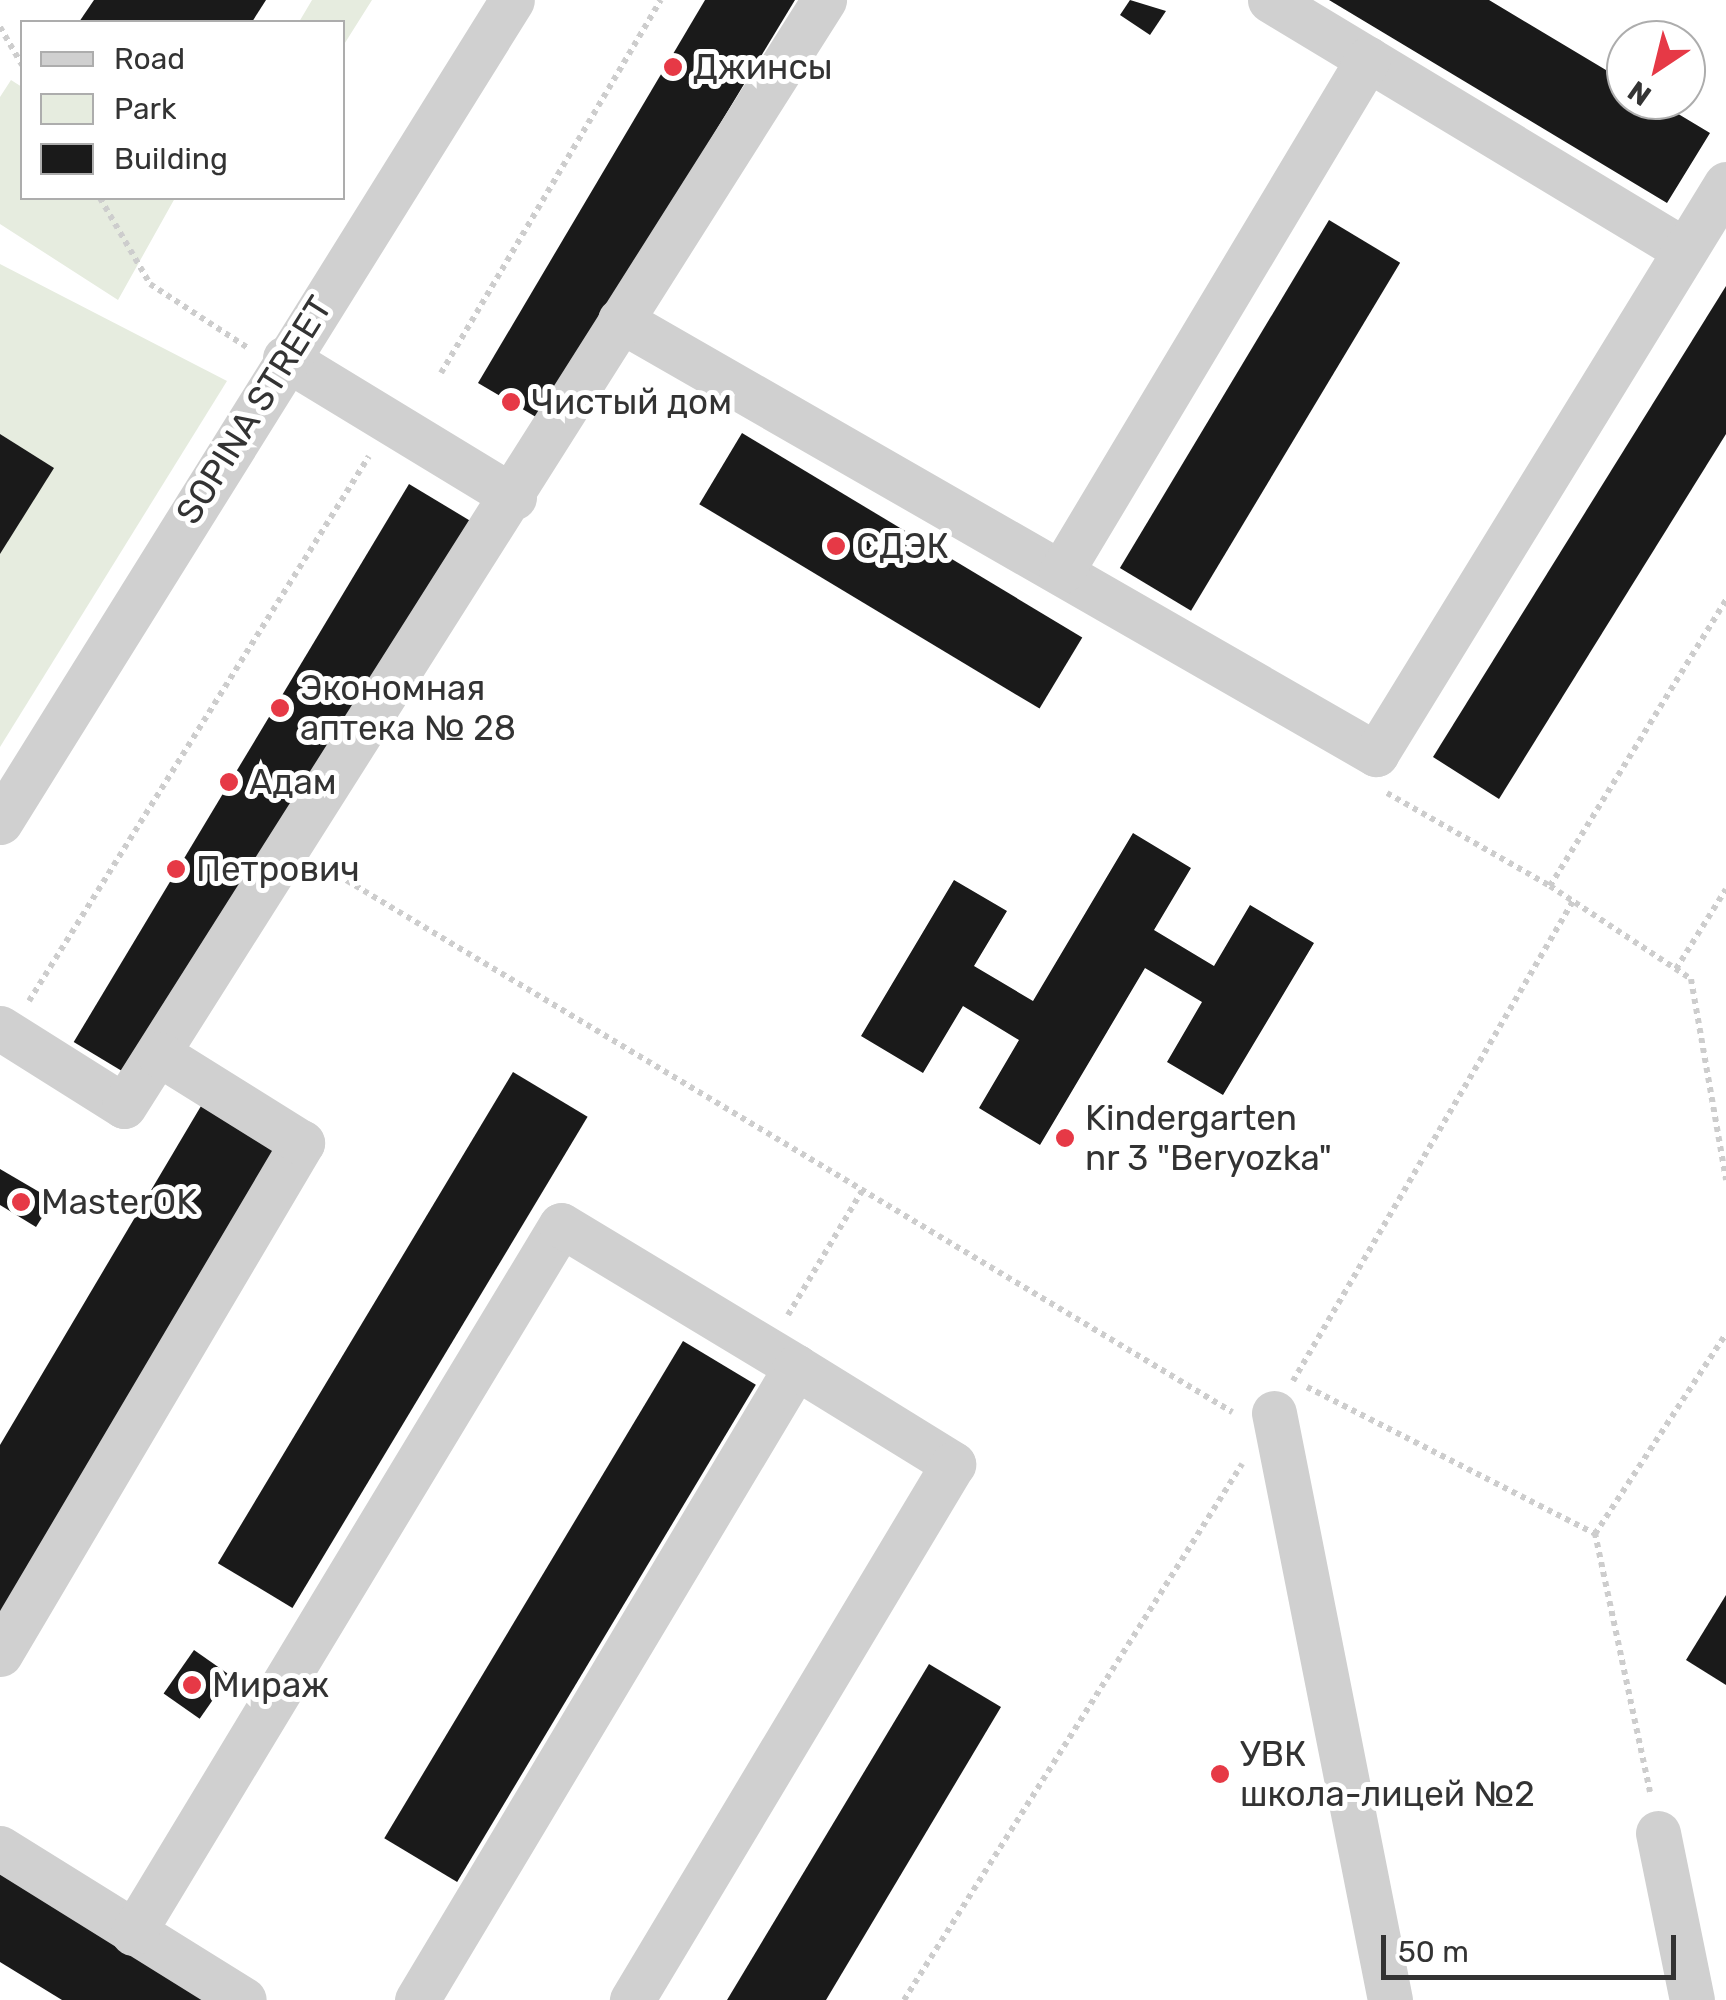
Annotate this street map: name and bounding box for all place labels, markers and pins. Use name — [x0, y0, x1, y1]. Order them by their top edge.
place label: Джинсы — [693, 46, 832, 88]
marker: Джинсы — [662, 56, 684, 78]
place label: Чистый дом — [531, 381, 732, 423]
marker: Чистый дом — [500, 391, 522, 413]
place label: СДЭК — [856, 525, 949, 567]
marker: СДЭК — [825, 535, 847, 557]
place label: Экономная аптека № 28 — [300, 667, 516, 749]
marker: Экономная аптека № 28 — [269, 697, 291, 719]
place label: Адам — [249, 761, 337, 803]
marker: Адам — [218, 771, 240, 793]
place label: Петрович — [196, 848, 360, 890]
marker: Петрович — [165, 858, 187, 880]
place label: Kindergarten nr 3 "Beryozka" — [1085, 1097, 1333, 1179]
marker: Kindergarten nr 3 "Beryozka" — [1054, 1127, 1076, 1149]
place label: MasterOK — [41, 1181, 197, 1223]
marker: MasterOK — [10, 1191, 32, 1213]
place label: Мираж — [212, 1664, 329, 1706]
marker: Мираж — [181, 1674, 203, 1696]
place label: УВК школа-лицей №2 — [1240, 1733, 1535, 1815]
marker: УВК школа-лицей №2 — [1209, 1763, 1231, 1785]

